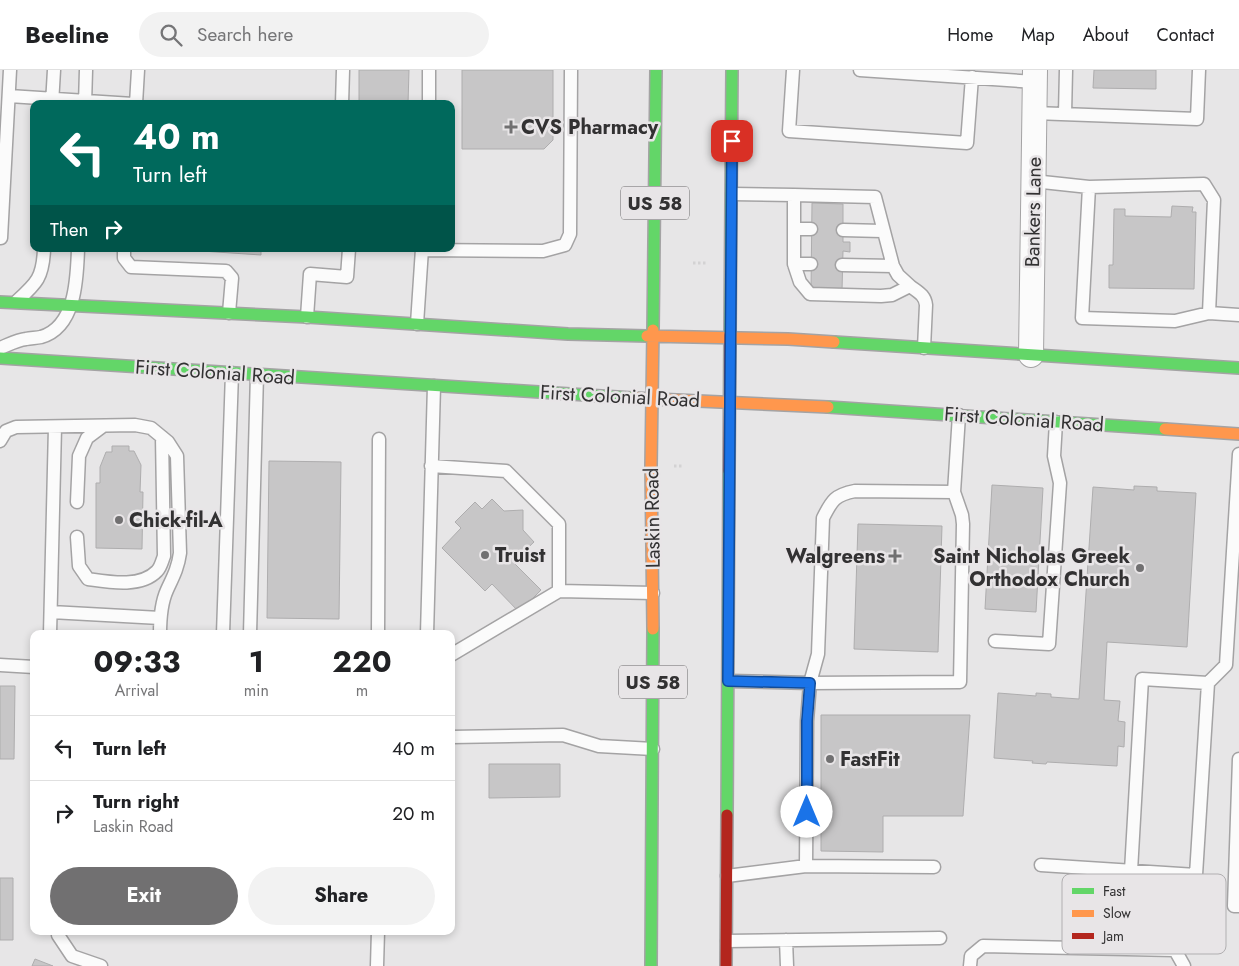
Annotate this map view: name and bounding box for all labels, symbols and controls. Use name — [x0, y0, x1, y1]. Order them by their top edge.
search box — [139, 12, 489, 57]
text: Beeline — [25, 17, 109, 52]
icon: search — [157, 21, 185, 49]
text: Search here — [197, 21, 293, 48]
text: Home — [947, 22, 993, 48]
text: Map — [1021, 22, 1055, 48]
text: About — [1083, 22, 1128, 48]
text: Contact — [1156, 22, 1214, 48]
text: 40 m — [133, 112, 220, 162]
place label: CVS Pharmacy — [521, 113, 659, 142]
icon: left — [50, 120, 115, 185]
pin — [711, 120, 753, 162]
marker: CVS Pharmacy — [505, 121, 517, 133]
icon: arrive — [718, 127, 746, 155]
street label: Bankers Lane — [1018, 157, 1049, 267]
text: Turn left — [133, 158, 207, 190]
road number: US 58 — [621, 186, 689, 220]
icon: right — [99, 215, 127, 243]
text: Then — [50, 216, 89, 243]
street label: First Colonial Road — [134, 352, 296, 393]
street label: First Colonial Road — [539, 378, 701, 415]
street label: First Colonial Road — [943, 399, 1105, 440]
street label: Laskin Road — [637, 468, 668, 568]
place label: Chick-fil-A — [129, 506, 223, 535]
marker: Chick-fil-A — [113, 514, 125, 526]
place label: Truist — [495, 541, 546, 570]
place label: Walgreens — [786, 542, 885, 571]
place label: Saint Nicholas Greek Orthodox Church — [933, 542, 1130, 594]
marker: Truist — [479, 549, 491, 561]
marker: Walgreens — [889, 550, 901, 562]
marker: Saint Nicholas Greek Orthodox Church — [1134, 562, 1146, 574]
text: 09:33 — [93, 640, 180, 683]
text: 1 — [249, 640, 264, 683]
text: 220 — [332, 640, 392, 683]
road number: US 58 — [619, 666, 687, 698]
text: Arrival — [115, 679, 159, 702]
text: min — [244, 679, 269, 702]
text: m — [356, 679, 368, 702]
icon: left — [50, 734, 78, 762]
text: Turn left — [93, 735, 166, 762]
text: 40 m — [392, 735, 435, 762]
place label: FastFit — [840, 745, 900, 774]
marker: FastFit — [824, 753, 836, 765]
position arrow — [780, 785, 832, 837]
text: Turn right — [93, 788, 179, 815]
icon: right — [50, 799, 78, 827]
text: 20 m — [392, 800, 435, 827]
text: Laskin Road — [93, 815, 173, 838]
button: Exit — [50, 867, 238, 925]
button: Share — [248, 867, 435, 925]
legend — [1062, 874, 1226, 954]
text: Fast — [1103, 881, 1126, 901]
text: Slow — [1103, 903, 1131, 923]
text: Jam — [1101, 926, 1124, 946]

